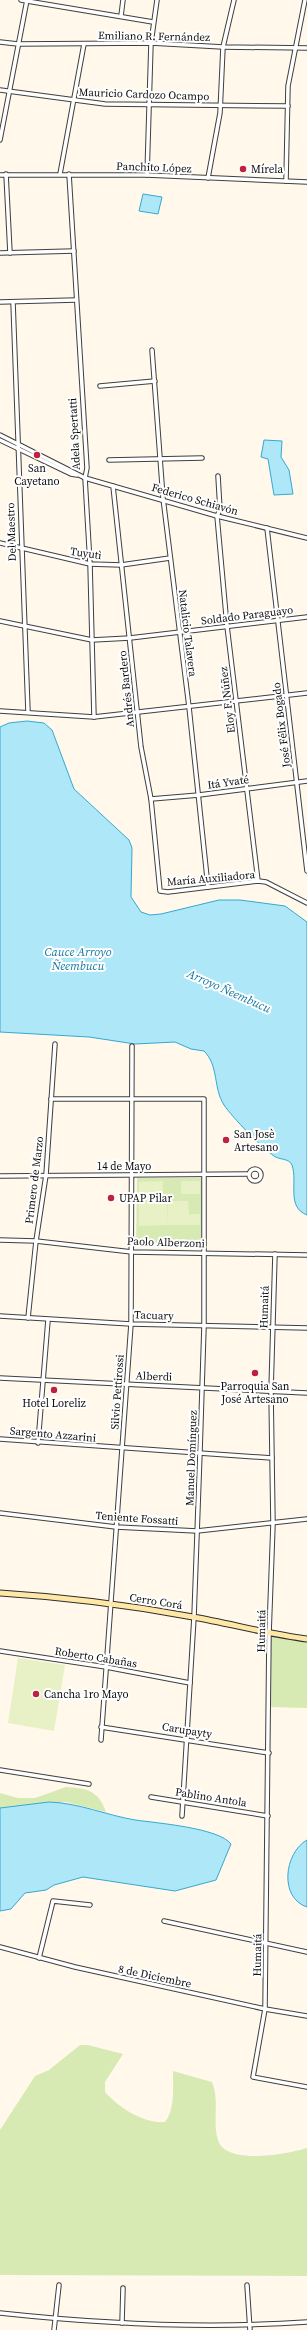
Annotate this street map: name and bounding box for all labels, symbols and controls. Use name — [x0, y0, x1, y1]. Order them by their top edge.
street label: Emiliano R. Fernández — [98, 28, 210, 45]
street label: Mauricio Cardozo Ocampo — [78, 85, 210, 104]
street label: Panchito López — [116, 159, 192, 176]
place label: Mírela — [251, 162, 283, 177]
marker: Mírela — [238, 164, 248, 174]
street label: Adela Spertatti — [65, 397, 84, 470]
marker: San Cayetano — [32, 450, 42, 460]
place label: San Cayetano — [14, 461, 60, 489]
street label: Federico Schiavón — [150, 480, 240, 519]
street label: Del Maestro — [3, 502, 20, 562]
street label: Tuyutì — [69, 544, 103, 563]
street label: Natalicio Talavera — [175, 589, 200, 678]
street label: Soldado Paraguayo — [200, 602, 294, 629]
street label: Andrés Bardero — [115, 650, 138, 728]
street label: Eloy F. Núñez — [216, 666, 239, 734]
street label: José Félix Bogado — [269, 682, 294, 769]
street label: Itá Yvaté — [206, 772, 250, 793]
street label: María Auxiliadora — [166, 867, 256, 890]
water label: Cauce Arroyo Ñeembucu — [44, 944, 112, 974]
water label: Arroyo Ñeembucu — [184, 965, 273, 1017]
place label: San Josè Artesano — [234, 1127, 278, 1155]
street label: Primero de Marzo — [22, 1135, 47, 1225]
marker: San Josè Artesano — [221, 1135, 231, 1145]
street label: 14 de Mayo — [97, 1159, 151, 1174]
place label: UPAP Pilar — [119, 1191, 172, 1206]
marker: UPAP Pilar — [106, 1193, 116, 1203]
street label: Paolo Alberzoni — [127, 1234, 205, 1251]
street label: Humaitá — [256, 1285, 273, 1329]
street label: Tacuary — [134, 1307, 174, 1324]
street label: Silvio Pettirossi — [107, 1354, 128, 1430]
street label: Alberdi — [135, 1368, 173, 1385]
marker: Parroquia San José Artesano — [250, 1368, 260, 1378]
place label: Parroquia San José Artesano — [220, 1379, 290, 1407]
marker: Hotel Loreliz — [49, 1385, 59, 1395]
place label: Hotel Loreliz — [22, 1396, 86, 1411]
street label: Manuel Domínguez — [182, 1410, 201, 1506]
street label: Sargento Azzarini — [9, 1423, 97, 1446]
street label: Teniente Fossatti — [95, 1508, 179, 1529]
street label: Cerro Corá — [128, 1590, 184, 1613]
street label: Humaitá — [254, 1609, 269, 1653]
street label: Roberto Cabañas — [54, 1644, 139, 1671]
place label: Cancha 1ro Mayo — [44, 1687, 128, 1702]
marker: Cancha 1ro Mayo — [31, 1689, 41, 1699]
street label: Carupayty — [161, 1719, 213, 1742]
street label: Pablino Antola — [174, 1784, 248, 1811]
street label: Humaitá — [250, 1933, 265, 1977]
street label: 8 de Diciembre — [117, 1961, 193, 1992]

